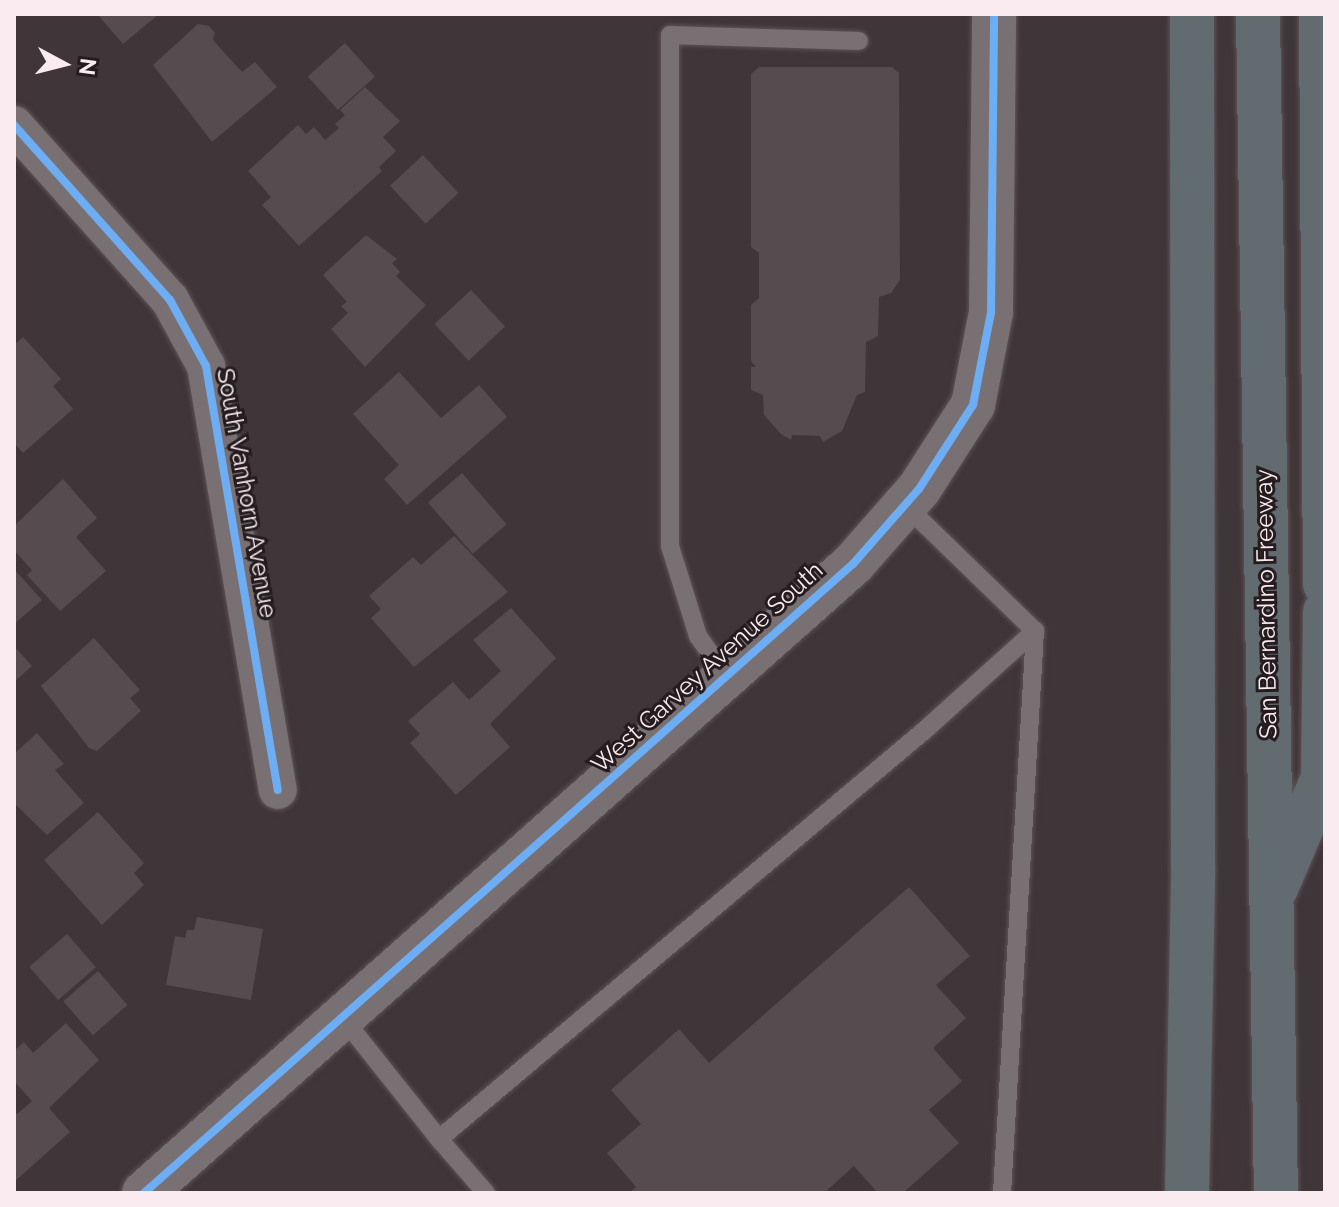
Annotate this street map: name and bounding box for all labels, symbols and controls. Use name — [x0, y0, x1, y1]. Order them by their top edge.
north arrow — [24, 24, 104, 104]
text: N — [74, 57, 102, 77]
street label: South Vanhorn Avenue — [211, 365, 283, 621]
street label: San Bernardino Freeway — [1249, 469, 1283, 739]
street label: West Garvey Avenue South — [585, 555, 829, 779]

